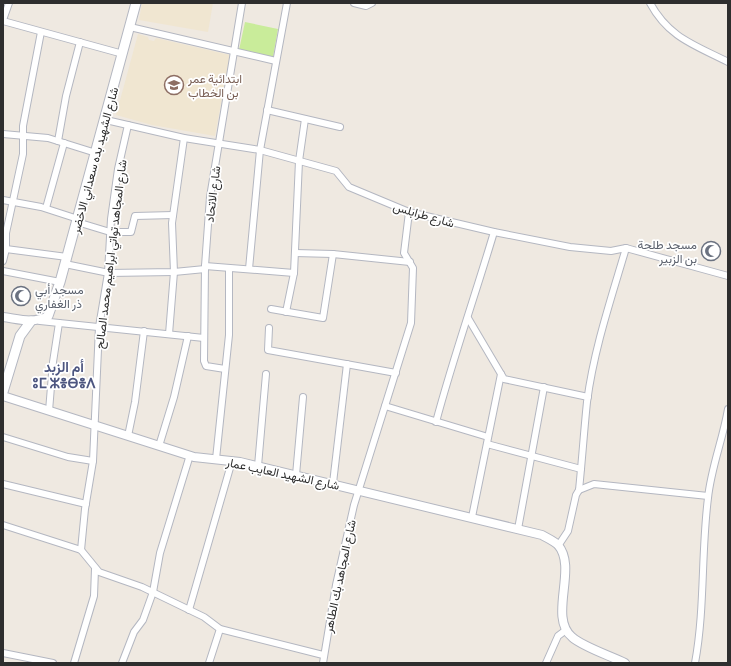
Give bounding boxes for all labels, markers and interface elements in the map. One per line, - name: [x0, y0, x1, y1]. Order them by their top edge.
- place label: ابتدائية عمر بن الخطاب: [187, 71, 242, 101]
- school or university icon: ابتدائية عمر بن الخطاب: [163, 74, 185, 96]
- street label: شارع الشهيد بده سعداني الاخضر: [67, 85, 124, 237]
- street label: شارع المجاهد تواتي ابراهيم محمد الصالح: [91, 159, 133, 350]
- street label: شارع الاتحاد: [202, 165, 225, 223]
- street label: شارع طرابلس: [391, 199, 456, 232]
- place label: مسجد طلحة بن الزبير: [638, 237, 697, 267]
- mosque icon: مسجد طلحة بن الزبير: [700, 240, 722, 262]
- place label: مسجد أبي ذر الغفاري: [35, 282, 84, 314]
- mosque icon: مسجد أبي ذر الغفاري: [10, 285, 32, 307]
- district label: أم الزبد ⵓⵎ ⵣⴻⴱⴻⴷ: [32, 358, 96, 391]
- street label: شارع الشهيد العايب عمار: [223, 454, 341, 495]
- street label: شارع المجاهد بك الطاهر: [320, 518, 361, 635]

